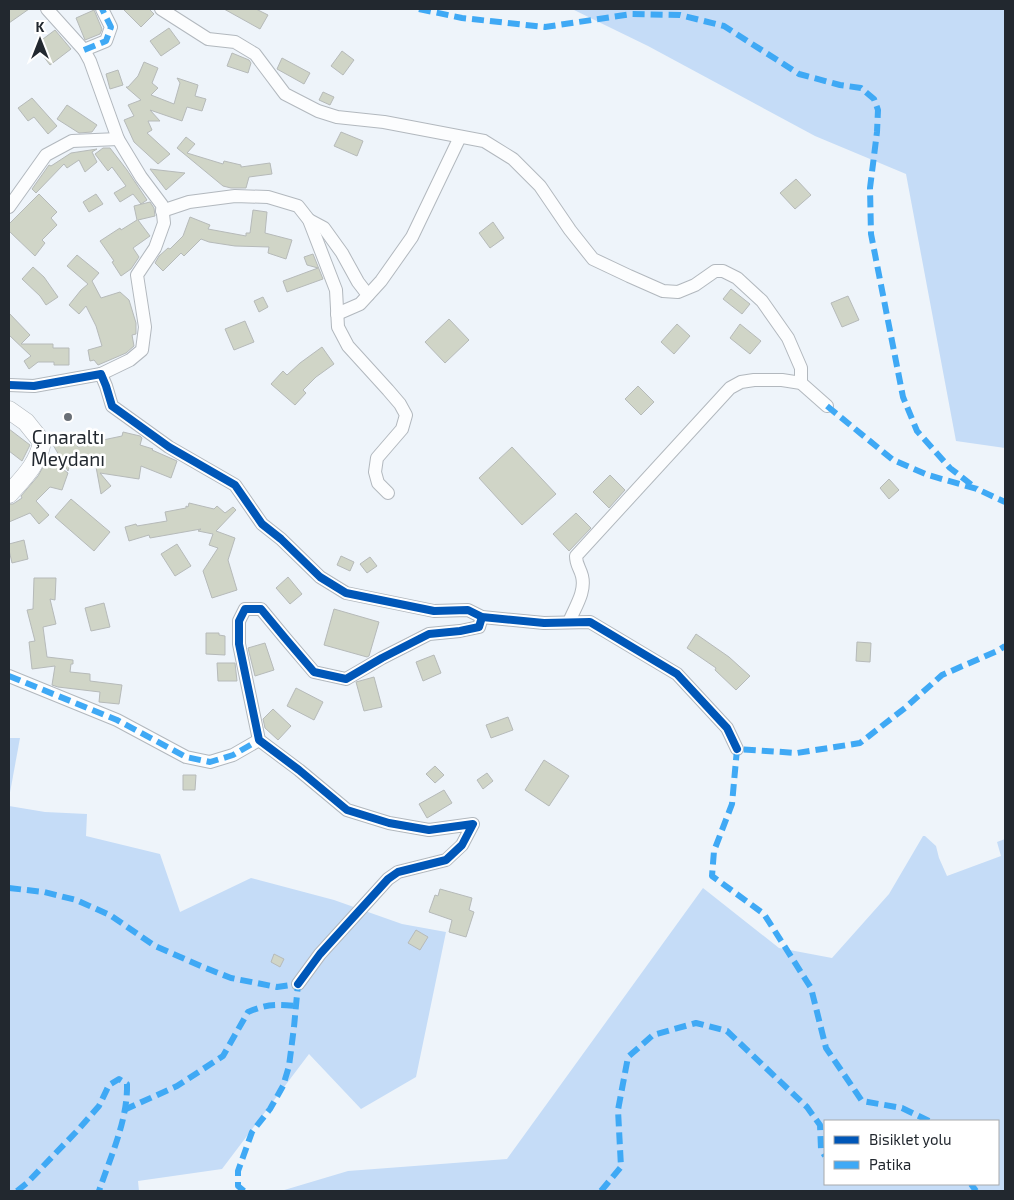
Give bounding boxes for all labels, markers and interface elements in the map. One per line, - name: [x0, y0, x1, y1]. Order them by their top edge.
- north arrow: [15, 15, 65, 65]
- text: K: [36, 18, 45, 35]
- marker: Çınaraltı Meydanı: [62, 411, 74, 423]
- place label: Çınaraltı Meydanı: [31, 425, 105, 470]
- legend: [824, 1120, 999, 1185]
- text: Bisiklet yolu: [869, 1130, 952, 1148]
- text: Patika: [869, 1155, 911, 1173]

